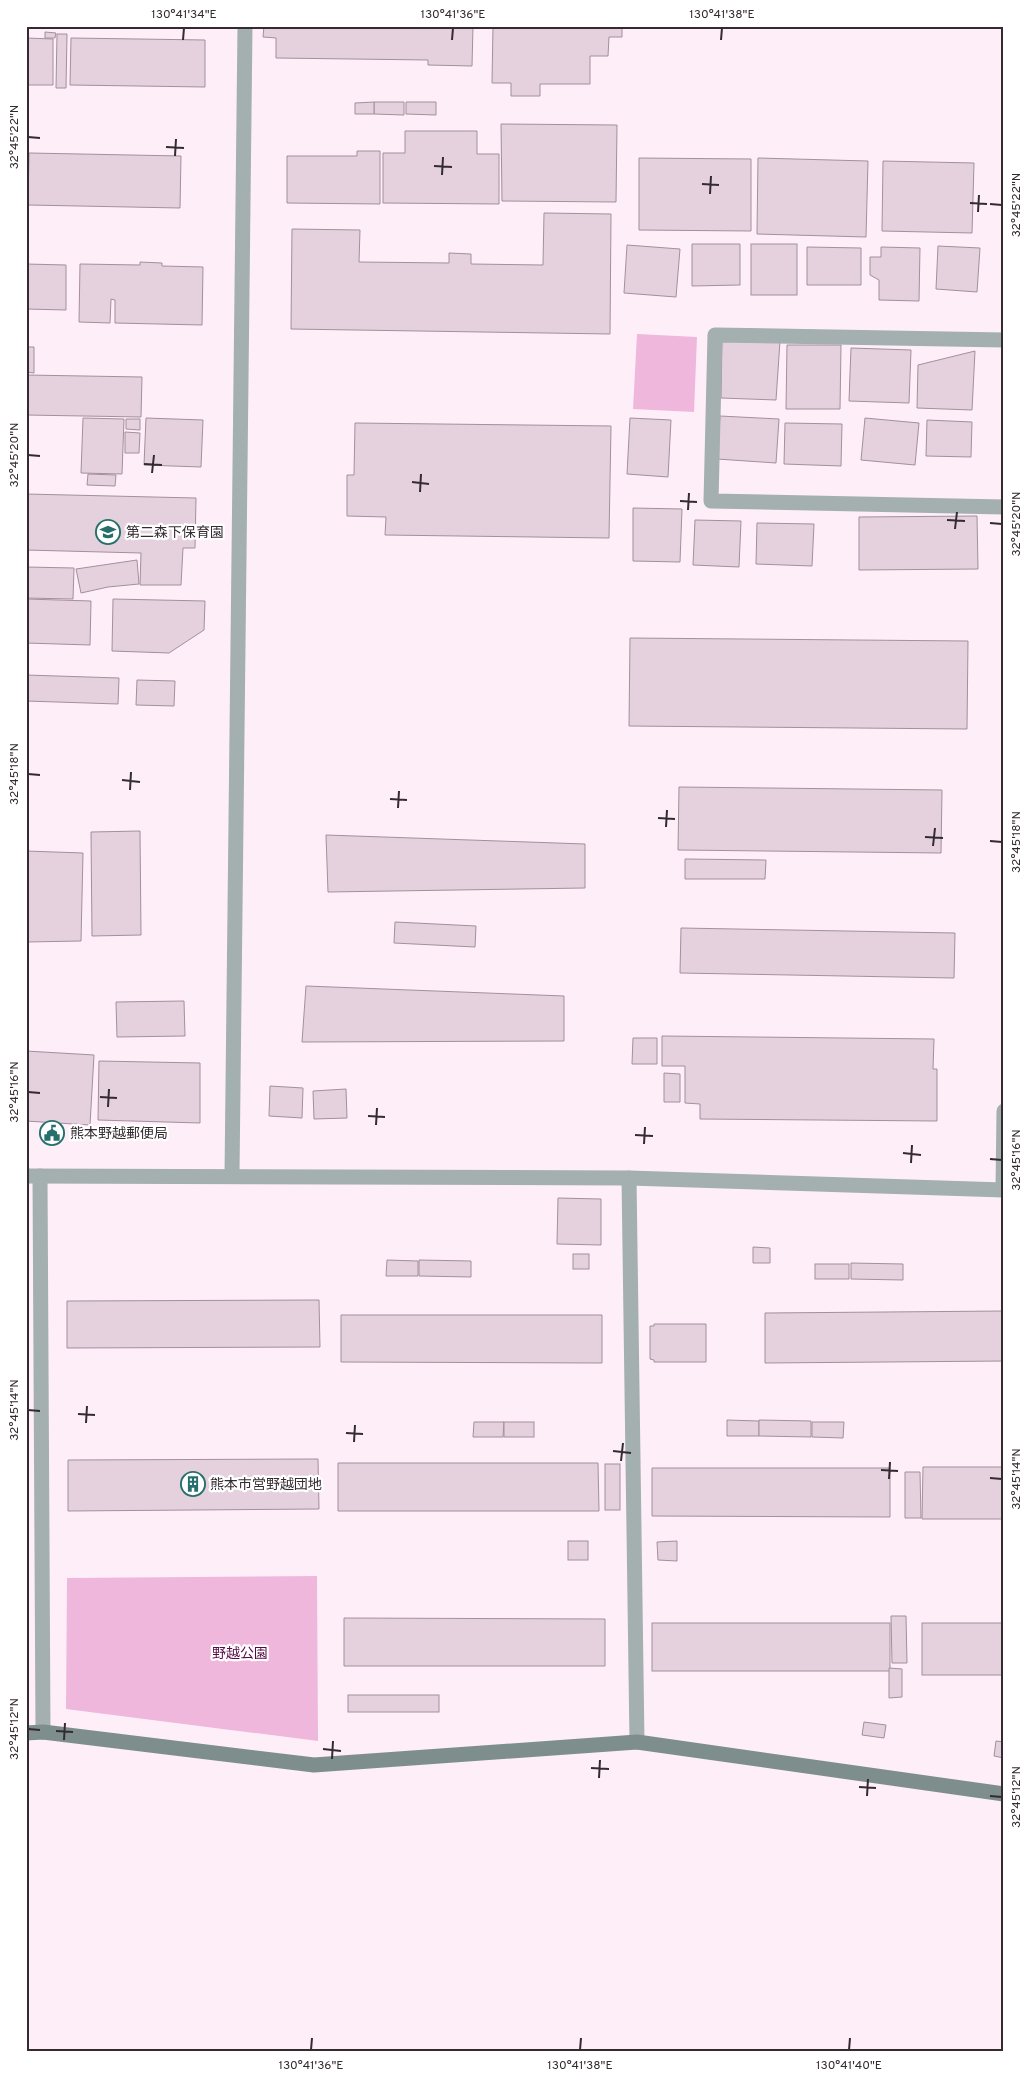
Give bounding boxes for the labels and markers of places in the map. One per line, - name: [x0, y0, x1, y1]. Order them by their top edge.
- school or university icon: 第二森下保育園: [95, 519, 121, 545]
- place label: 第二森下保育園: [126, 524, 224, 542]
- public building icon: 熊本野越郵便局: [39, 1120, 65, 1146]
- place label: 熊本野越郵便局: [70, 1125, 168, 1143]
- building icon: 熊本市営野越団地: [180, 1471, 206, 1497]
- place label: 熊本市営野越団地: [210, 1476, 322, 1494]

